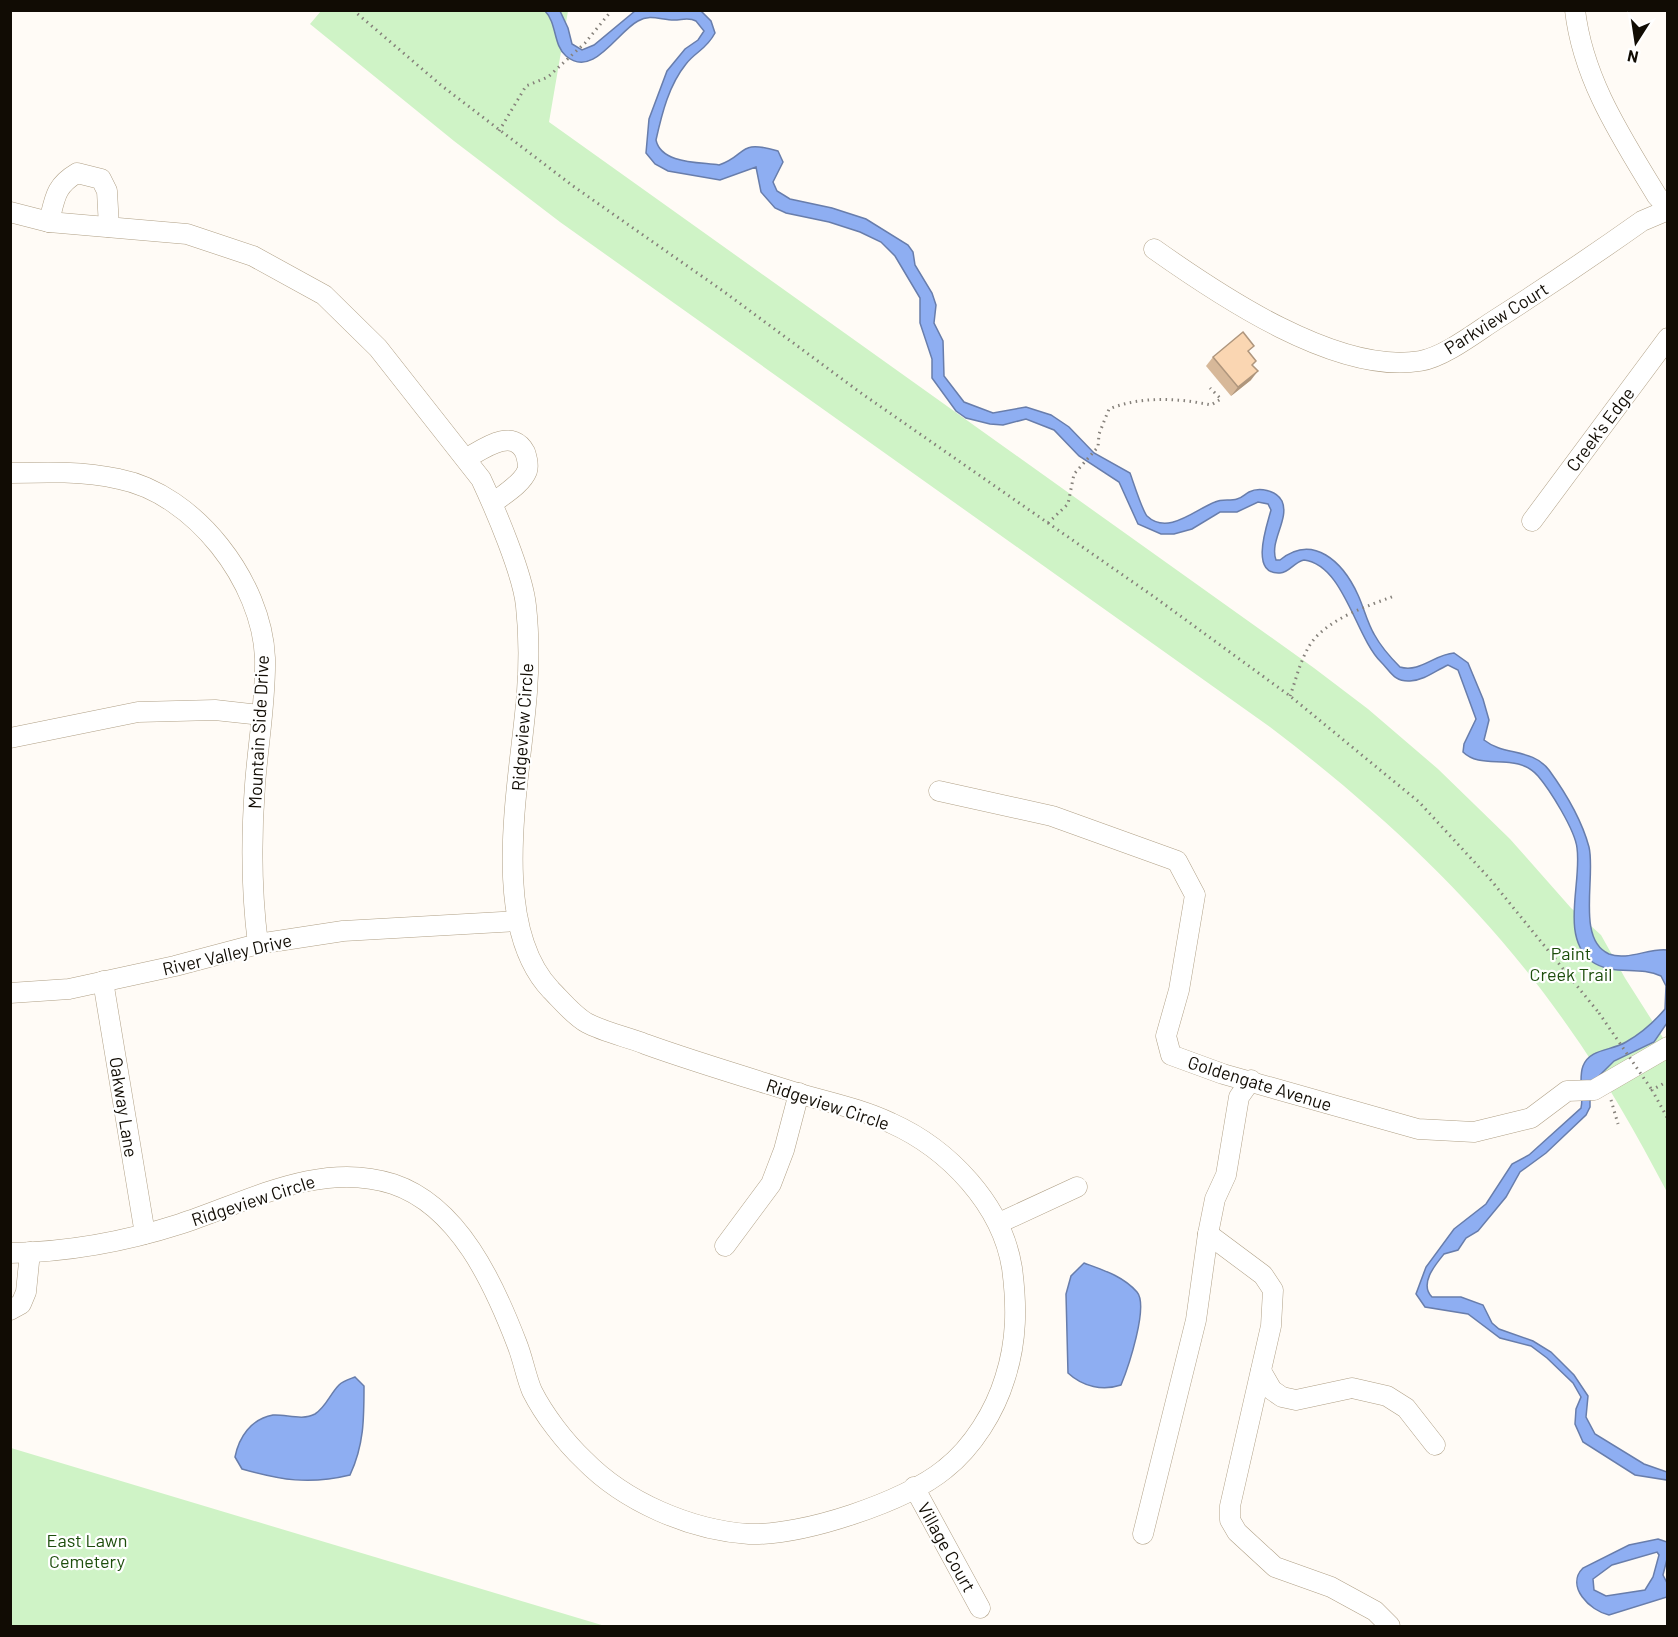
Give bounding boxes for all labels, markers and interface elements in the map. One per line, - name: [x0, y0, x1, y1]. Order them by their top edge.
- north arrow: [1606, 12, 1666, 72]
- text: N: [1626, 47, 1640, 68]
- street label: Parkview Court: [1440, 277, 1552, 359]
- street label: Creek's Edge: [1561, 383, 1639, 475]
- street label: Mountain Side Drive: [243, 655, 273, 809]
- street label: Ridgeview Circle: [507, 662, 537, 792]
- street label: River Valley Drive: [160, 928, 294, 980]
- park label: Paint Creek Trail: [1530, 942, 1612, 985]
- street label: Goldengate Avenue: [1185, 1051, 1335, 1115]
- street label: Oakway Lane: [105, 1055, 143, 1159]
- street label: Ridgeview Circle: [763, 1074, 893, 1134]
- street label: Ridgeview Circle: [188, 1170, 318, 1230]
- street label: Village Court: [913, 1498, 981, 1596]
- park label: East Lawn Cemetery: [47, 1529, 127, 1572]

